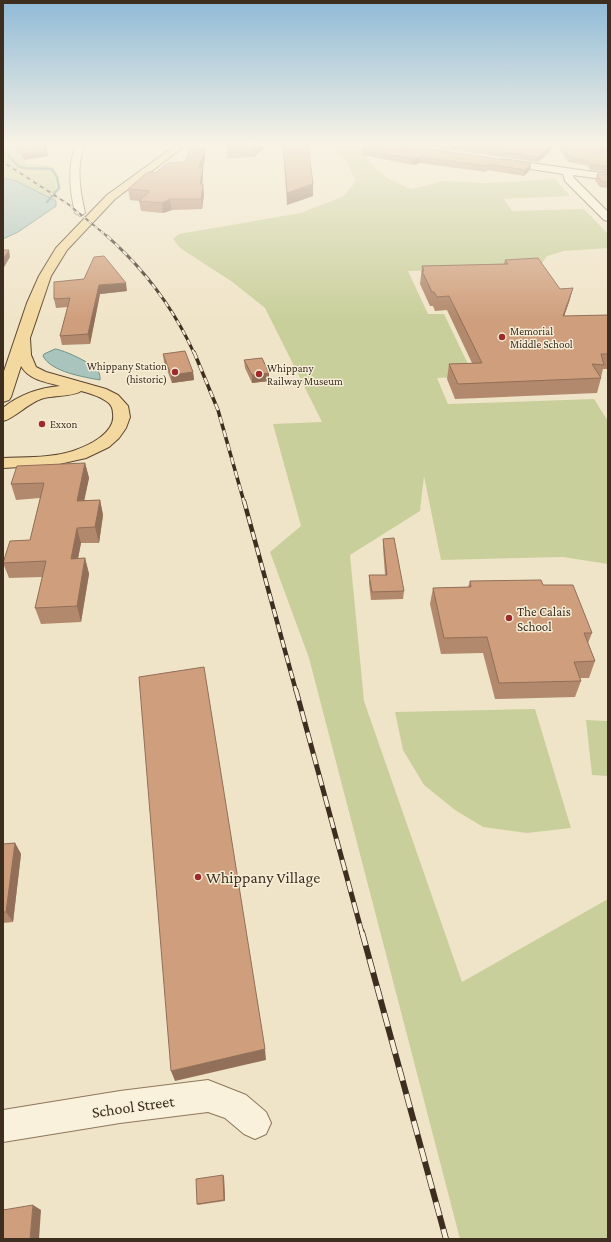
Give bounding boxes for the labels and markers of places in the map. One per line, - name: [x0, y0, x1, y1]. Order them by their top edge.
- place label: Memorial Middle School: [510, 325, 573, 350]
- marker: Memorial Middle School: [497, 332, 507, 342]
- place label: Whippany Station (historic): [87, 360, 167, 386]
- place label: Whippany Railway Museum: [267, 362, 343, 388]
- marker: Whippany Station (historic): [170, 367, 180, 377]
- marker: Whippany Railway Museum: [254, 369, 264, 379]
- place label: Exxon: [50, 418, 77, 430]
- marker: Exxon: [37, 419, 47, 429]
- place label: The Calais School: [517, 604, 571, 634]
- marker: The Calais School: [504, 613, 514, 623]
- place label: Whippany Village: [206, 869, 320, 887]
- marker: Whippany Village: [193, 872, 203, 882]

